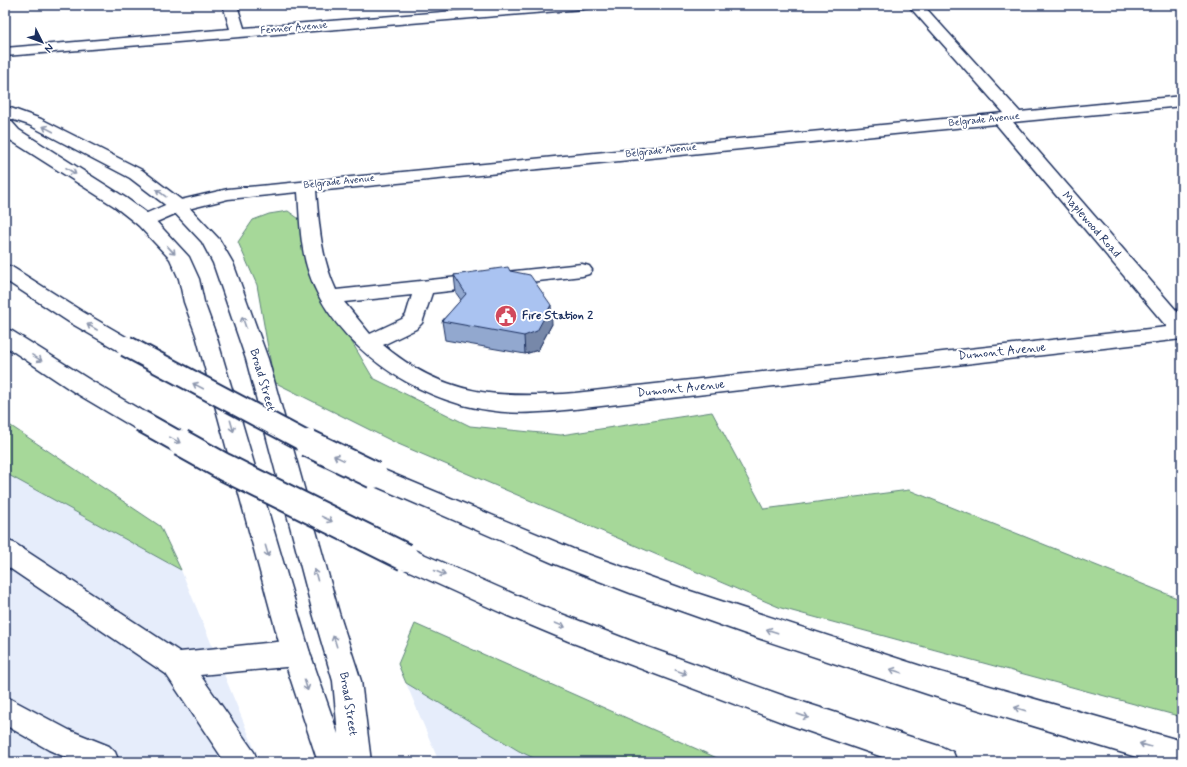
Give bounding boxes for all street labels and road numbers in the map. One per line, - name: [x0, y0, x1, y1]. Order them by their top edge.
- street label: Fenner Avenue: [260, 19, 328, 37]
- street label: Belgrade Avenue: [948, 110, 1020, 131]
- street label: Belgrade Avenue: [625, 141, 697, 162]
- street label: Belgrade Avenue: [303, 172, 375, 193]
- street label: Maplewood Road: [1058, 189, 1124, 261]
- street label: Dumont Avenue: [957, 339, 1047, 365]
- street label: Broad Street: [245, 347, 279, 414]
- street label: Dumont Avenue: [636, 376, 726, 402]
- street label: Broad Street: [335, 671, 361, 738]

